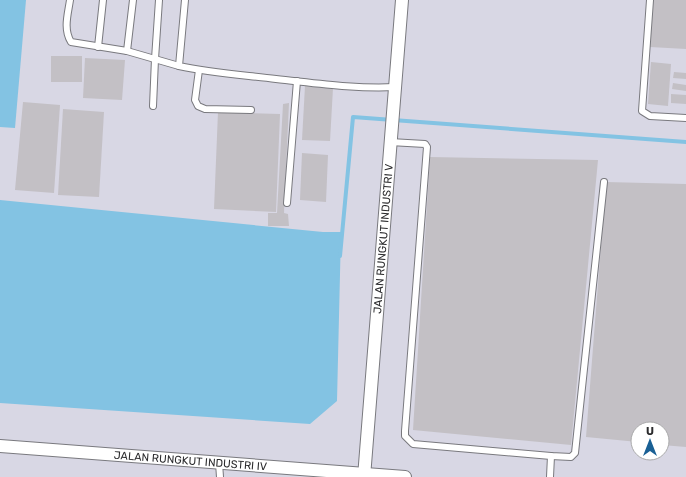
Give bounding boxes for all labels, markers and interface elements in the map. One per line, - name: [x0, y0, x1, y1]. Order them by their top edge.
- street label: JALAN RUNGKUT INDUSTRI V: [371, 163, 396, 314]
- north arrow: [630, 421, 670, 461]
- text: U: [646, 425, 654, 438]
- street label: JALAN RUNGKUT INDUSTRI IV: [113, 449, 268, 473]

